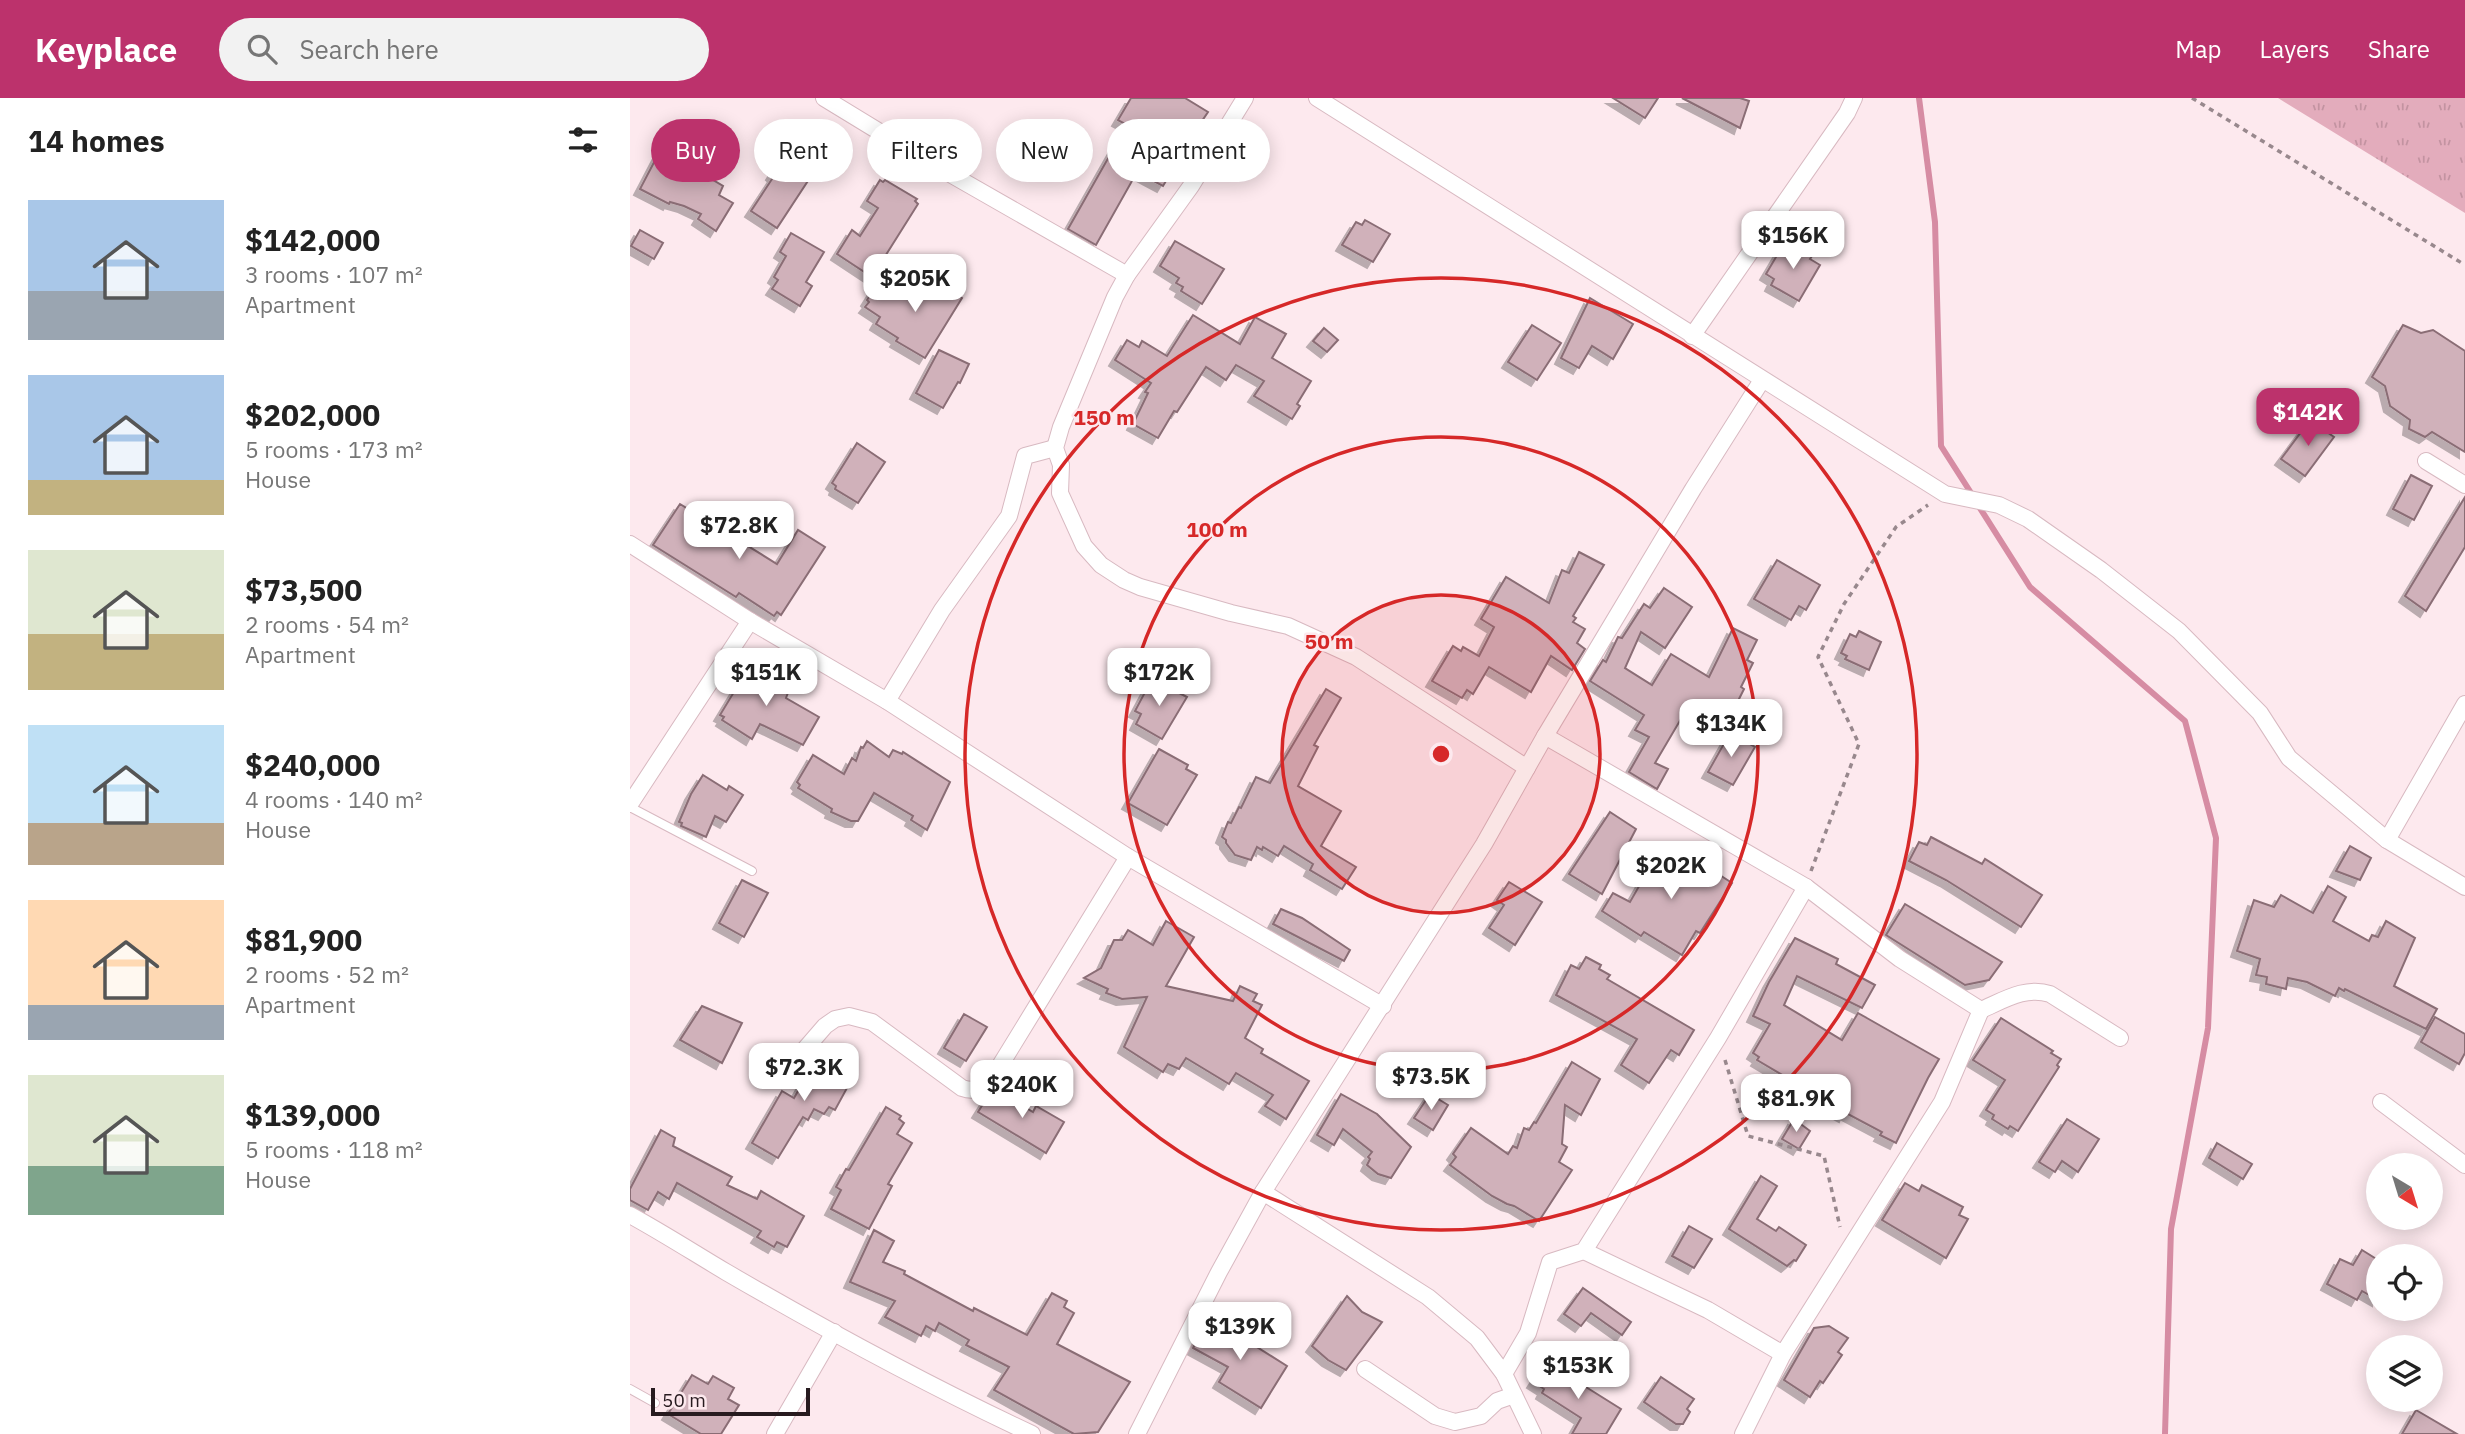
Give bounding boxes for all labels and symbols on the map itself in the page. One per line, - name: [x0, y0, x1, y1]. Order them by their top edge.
- pin: $156K: [1744, 212, 1842, 271]
- pin: $205K: [866, 254, 964, 314]
- pin: $142K: [2259, 388, 2357, 448]
- text: 150 m: [1073, 403, 1135, 431]
- pin: $72.8K: [682, 502, 796, 561]
- text: 100 m: [1186, 515, 1248, 543]
- text: 50 m: [1305, 627, 1353, 655]
- pin: $151K: [717, 648, 815, 708]
- pin: $172K: [1110, 648, 1208, 708]
- pin: $134K: [1682, 700, 1780, 759]
- centre of rings: [1429, 742, 1453, 766]
- pin: $202K: [1622, 842, 1720, 901]
- pin: $72.3K: [747, 1044, 861, 1103]
- pin: $73.5K: [1374, 1052, 1488, 1112]
- pin: $240K: [973, 1060, 1071, 1120]
- pin: $81.9K: [1739, 1074, 1853, 1134]
- north arrow: [2366, 1153, 2443, 1230]
- pin: $139K: [1191, 1302, 1289, 1362]
- pin: $153K: [1529, 1342, 1627, 1401]
- scale bar: [651, 1385, 810, 1417]

